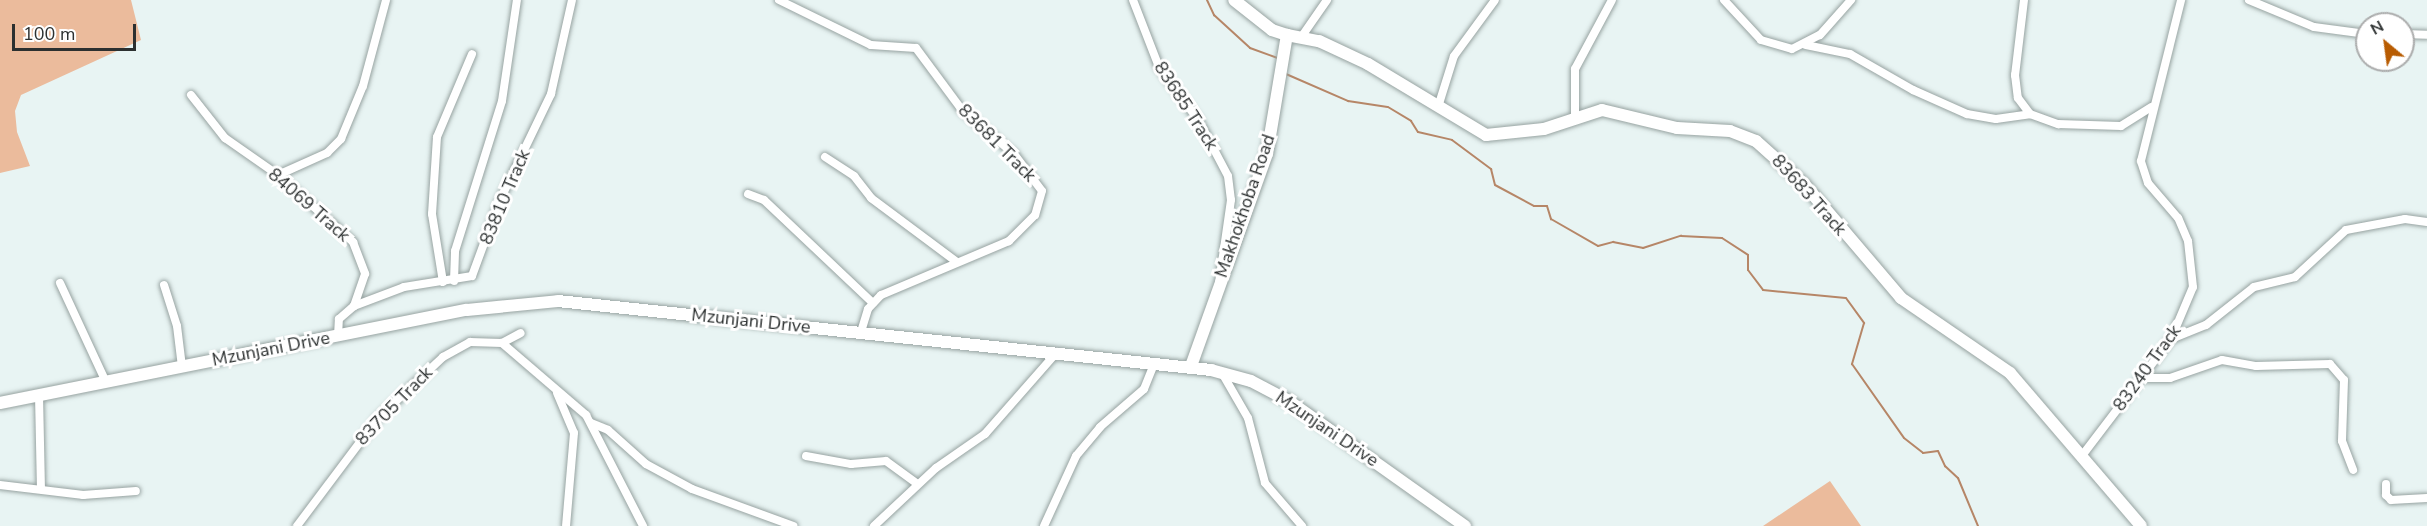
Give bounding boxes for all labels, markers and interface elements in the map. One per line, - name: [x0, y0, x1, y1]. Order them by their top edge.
- scale bar: [15, 12, 140, 50]
- north arrow: [2355, 12, 2415, 72]
- text: N: [2367, 15, 2388, 41]
- text: 100 m: [23, 22, 75, 46]
- street label: 83685 Track: [1149, 58, 1223, 154]
- street label: 83681 Track: [954, 100, 1040, 186]
- street label: Makhokhoba Road: [1210, 132, 1280, 280]
- street label: 83810 Track: [475, 146, 535, 248]
- street label: 83683 Track: [1767, 150, 1851, 240]
- street label: 84069 Track: [264, 164, 354, 246]
- street label: Mzunjani Drive: [690, 304, 812, 338]
- street label: 83240 Track: [2108, 321, 2186, 415]
- street label: Mzunjani Drive: [210, 327, 332, 371]
- street label: 83705 Track: [351, 362, 437, 450]
- street label: Mzunjani Drive: [1271, 387, 1383, 471]

